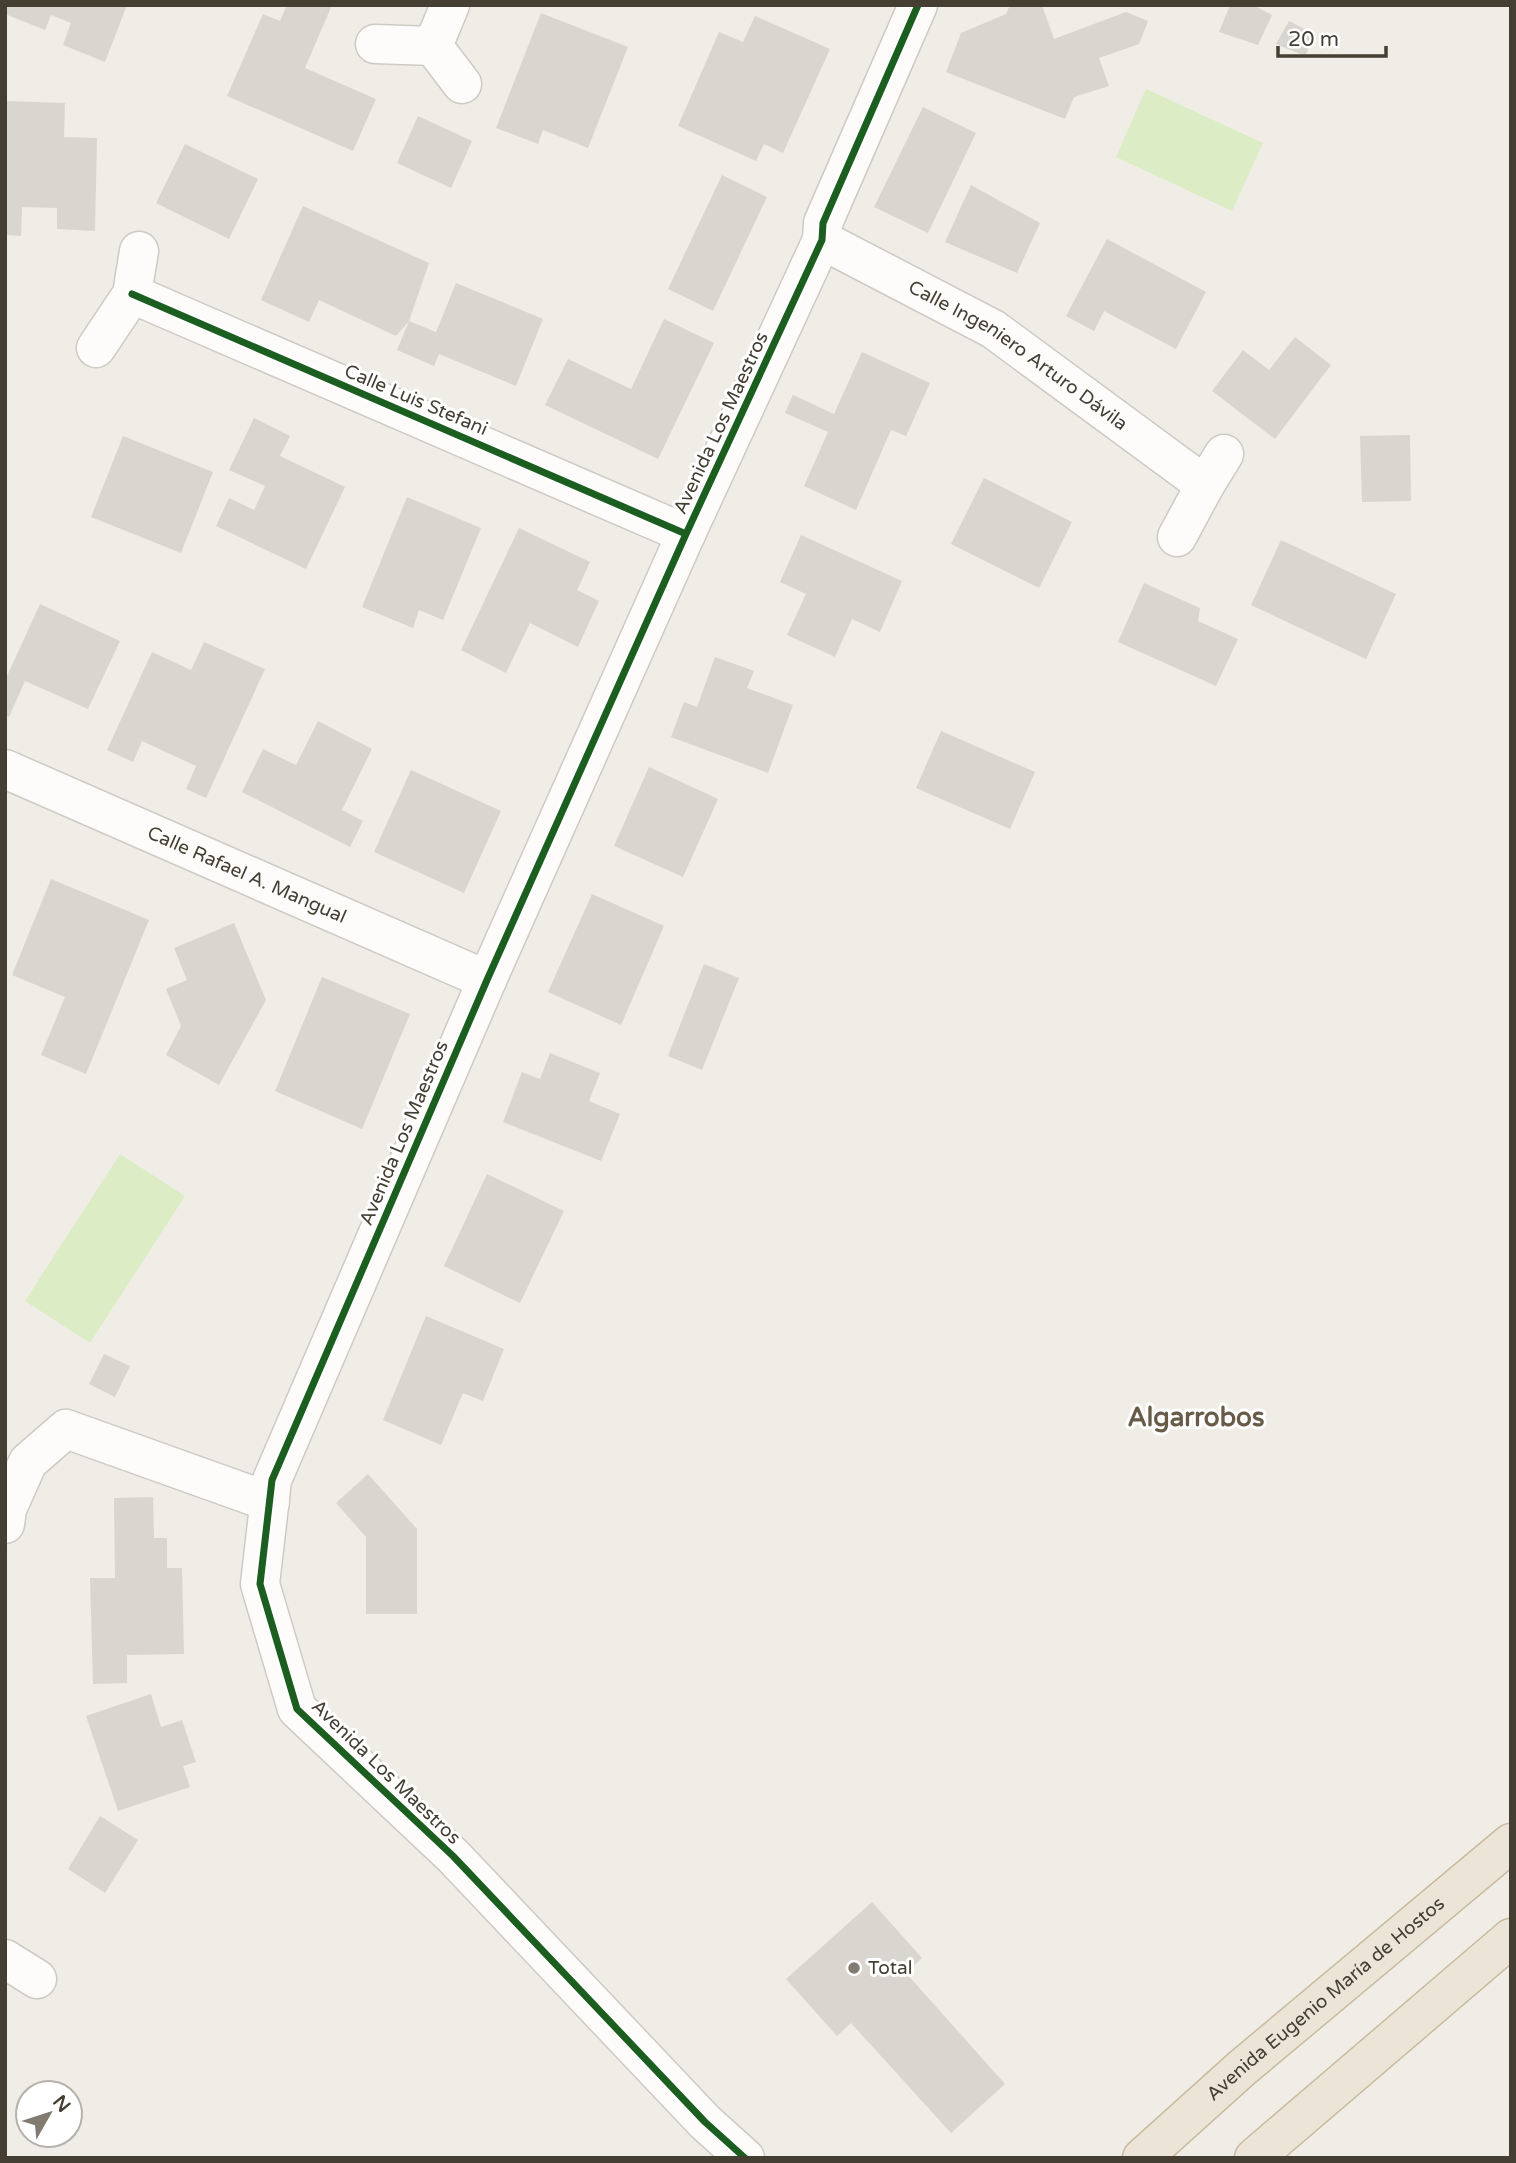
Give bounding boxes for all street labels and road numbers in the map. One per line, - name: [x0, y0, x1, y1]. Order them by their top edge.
- street label: Calle Ingeniero Arturo Dávila: [905, 276, 1132, 435]
- street label: Avenida Los Maestros: [669, 328, 773, 518]
- street label: Calle Luis Stefani: [341, 360, 491, 440]
- street label: Calle Rafael A. Mangual: [144, 822, 350, 928]
- street label: Avenida Los Maestros: [355, 1037, 453, 1229]
- street label: Avenida Los Maestros: [307, 1695, 465, 1849]
- street label: Avenida Eugenio María de Hostos: [1202, 1892, 1449, 2105]

